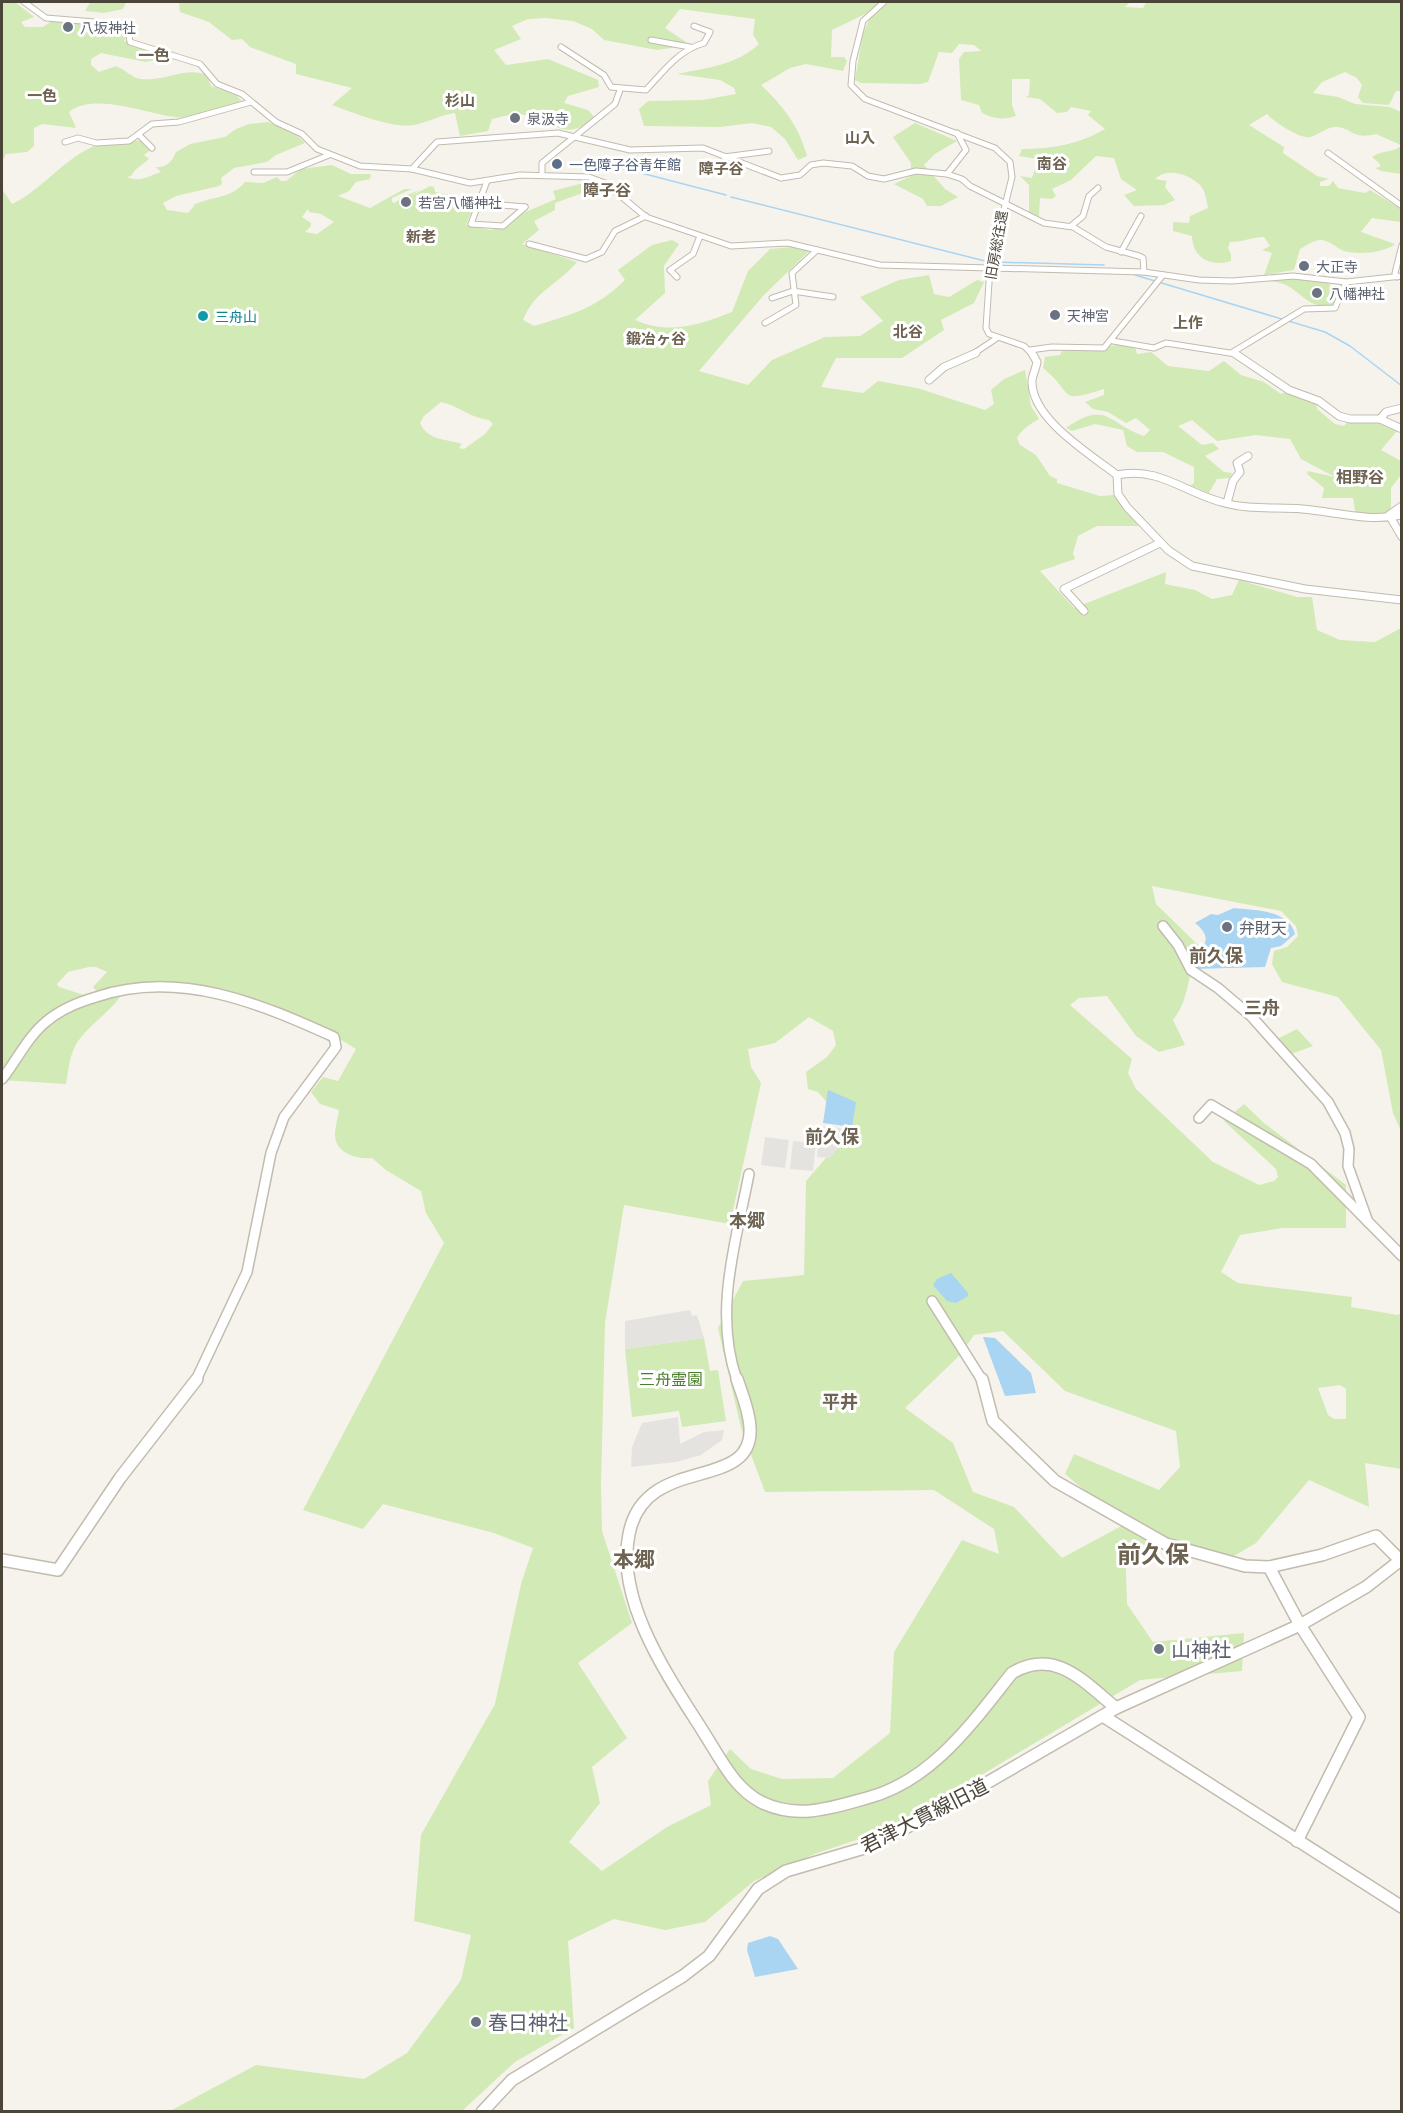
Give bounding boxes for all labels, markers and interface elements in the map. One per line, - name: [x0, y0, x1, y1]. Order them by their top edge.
- place label: 八坂神社: [80, 19, 136, 36]
- marker: 八坂神社: [61, 20, 75, 34]
- district label: 一色: [138, 45, 170, 64]
- district label: 一色: [27, 86, 57, 104]
- district label: 杉山: [445, 91, 475, 109]
- place label: 泉汲寺: [527, 110, 569, 127]
- marker: 泉汲寺: [508, 111, 522, 125]
- district label: 山入: [845, 128, 875, 146]
- district label: 南谷: [1037, 154, 1067, 172]
- place label: 一色障子谷青年館: [569, 156, 681, 173]
- marker: 一色障子谷青年館: [550, 157, 564, 171]
- district label: 障子谷: [698, 159, 744, 177]
- district label: 障子谷: [583, 180, 631, 199]
- place label: 若宮八幡神社: [418, 194, 502, 211]
- marker: 若宮八幡神社: [399, 195, 413, 209]
- street label: 旧房総往還: [982, 209, 1010, 281]
- district label: 新老: [406, 227, 436, 245]
- place label: 大正寺: [1316, 258, 1358, 275]
- marker: 大正寺: [1297, 259, 1311, 273]
- place label: 八幡神社: [1329, 285, 1385, 302]
- marker: 八幡神社: [1310, 286, 1324, 300]
- place label: 天神宮: [1067, 307, 1109, 324]
- place label: 三舟山: [215, 308, 257, 325]
- marker: 天神宮: [1048, 308, 1062, 322]
- marker: 三舟山: [196, 309, 210, 323]
- district label: 上作: [1173, 313, 1203, 331]
- district label: 北谷: [893, 322, 923, 340]
- district label: 鍛冶ヶ谷: [626, 329, 686, 347]
- district label: 相野谷: [1336, 467, 1384, 486]
- place label: 弁財天: [1239, 918, 1287, 937]
- marker: 弁財天: [1220, 920, 1234, 934]
- district label: 前久保: [1189, 944, 1244, 966]
- district label: 三舟: [1244, 996, 1280, 1018]
- district label: 前久保: [805, 1125, 860, 1147]
- district label: 本郷: [729, 1209, 765, 1231]
- park label: 三舟霊園: [639, 1369, 703, 1388]
- district label: 平井: [822, 1390, 858, 1412]
- district label: 前久保: [1117, 1539, 1189, 1568]
- district label: 本郷: [613, 1546, 655, 1571]
- place label: 山神社: [1171, 1637, 1231, 1661]
- marker: 山神社: [1152, 1642, 1166, 1656]
- street label: 君津大貫線旧道: [856, 1773, 992, 1857]
- place label: 春日神社: [488, 2010, 568, 2034]
- marker: 春日神社: [469, 2015, 483, 2029]

